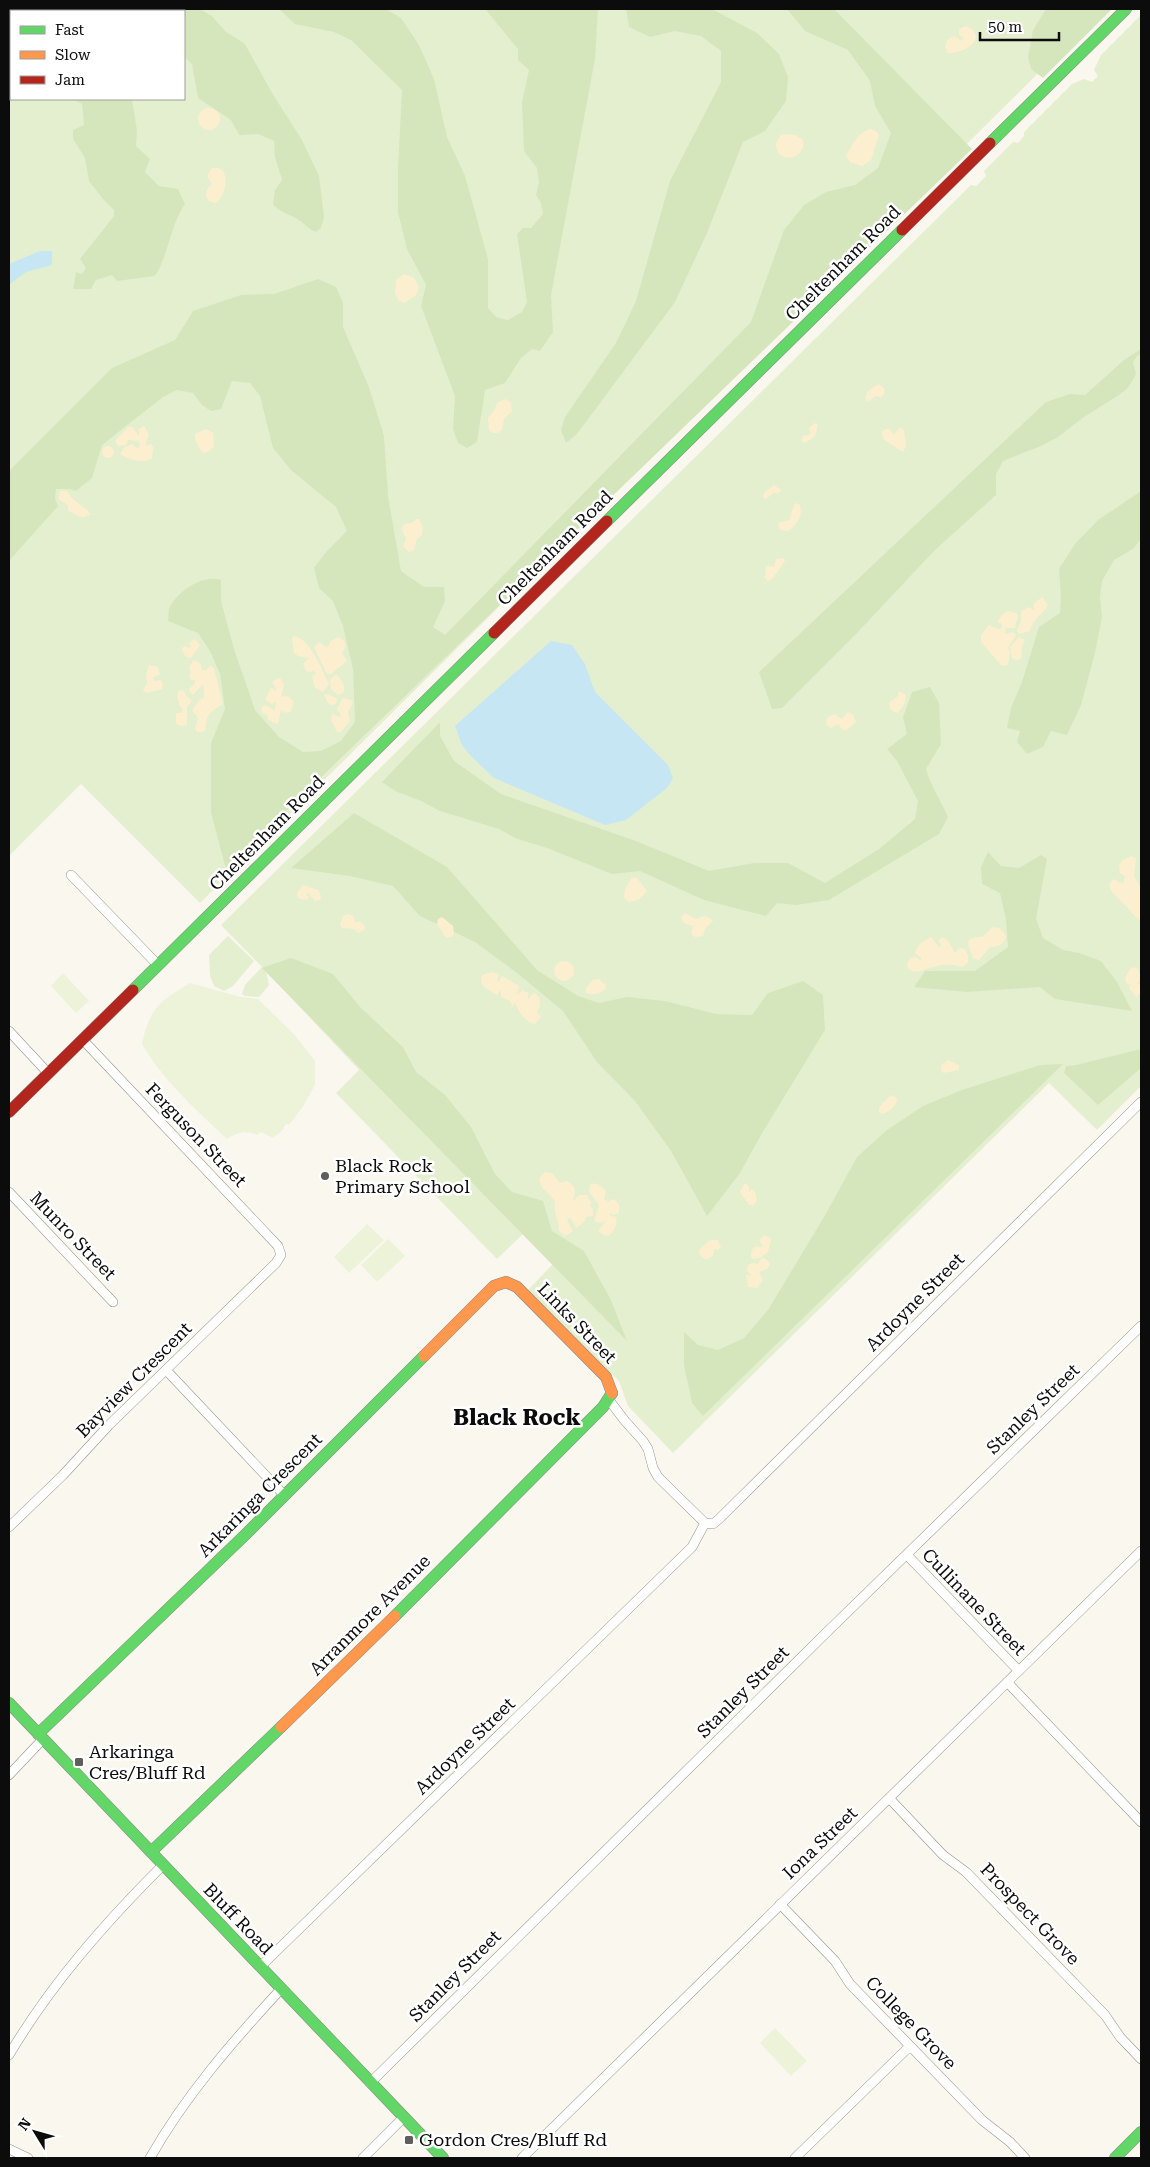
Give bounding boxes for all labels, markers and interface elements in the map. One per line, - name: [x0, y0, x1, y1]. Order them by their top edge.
- legend: [10, 10, 185, 100]
- scale bar: [980, 10, 1059, 42]
- text: 50 m: [988, 18, 1023, 36]
- text: Fast: [55, 21, 85, 39]
- text: Slow: [55, 46, 91, 64]
- text: Jam: [55, 71, 85, 89]
- street label: Cheltenham Road: [781, 200, 905, 325]
- street label: Cheltenham Road: [493, 485, 617, 610]
- street label: Cheltenham Road: [205, 770, 329, 895]
- street label: Ferguson Street: [142, 1079, 251, 1191]
- place label: Black Rock Primary School: [335, 1155, 470, 1197]
- marker: Black Rock Primary School: [319, 1170, 331, 1182]
- street label: Munro Street: [26, 1187, 121, 1284]
- street label: Ardoyne Street: [861, 1248, 968, 1355]
- street label: Links Street: [534, 1278, 621, 1368]
- street label: Bayview Crescent: [72, 1317, 196, 1442]
- street label: Stanley Street: [982, 1359, 1084, 1458]
- district label: Black Rock: [453, 1405, 581, 1430]
- street label: Arkaringa Crescent: [193, 1428, 326, 1561]
- street label: Cullinane Street: [918, 1544, 1031, 1660]
- street label: Arranmore Avenue: [305, 1550, 435, 1679]
- street label: Stanley Street: [692, 1641, 793, 1742]
- street label: Ardoyne Street: [410, 1693, 519, 1798]
- place label: Arkaringa Cres/Bluff Rd: [89, 1741, 206, 1783]
- marker: Arkaringa Cres/Bluff Rd: [73, 1756, 85, 1768]
- street label: Iona Street: [778, 1802, 861, 1883]
- street label: Prospect Grove: [976, 1858, 1084, 1969]
- street label: Bluff Road: [199, 1879, 278, 1959]
- street label: Stanley Street: [404, 1925, 505, 2026]
- street label: College Grove: [862, 1972, 961, 2074]
- north arrow: [10, 2107, 60, 2157]
- text: N: [15, 2115, 34, 2133]
- place label: Gordon Cres/Bluff Rd: [419, 2129, 607, 2150]
- marker: Gordon Cres/Bluff Rd: [403, 2134, 415, 2146]

